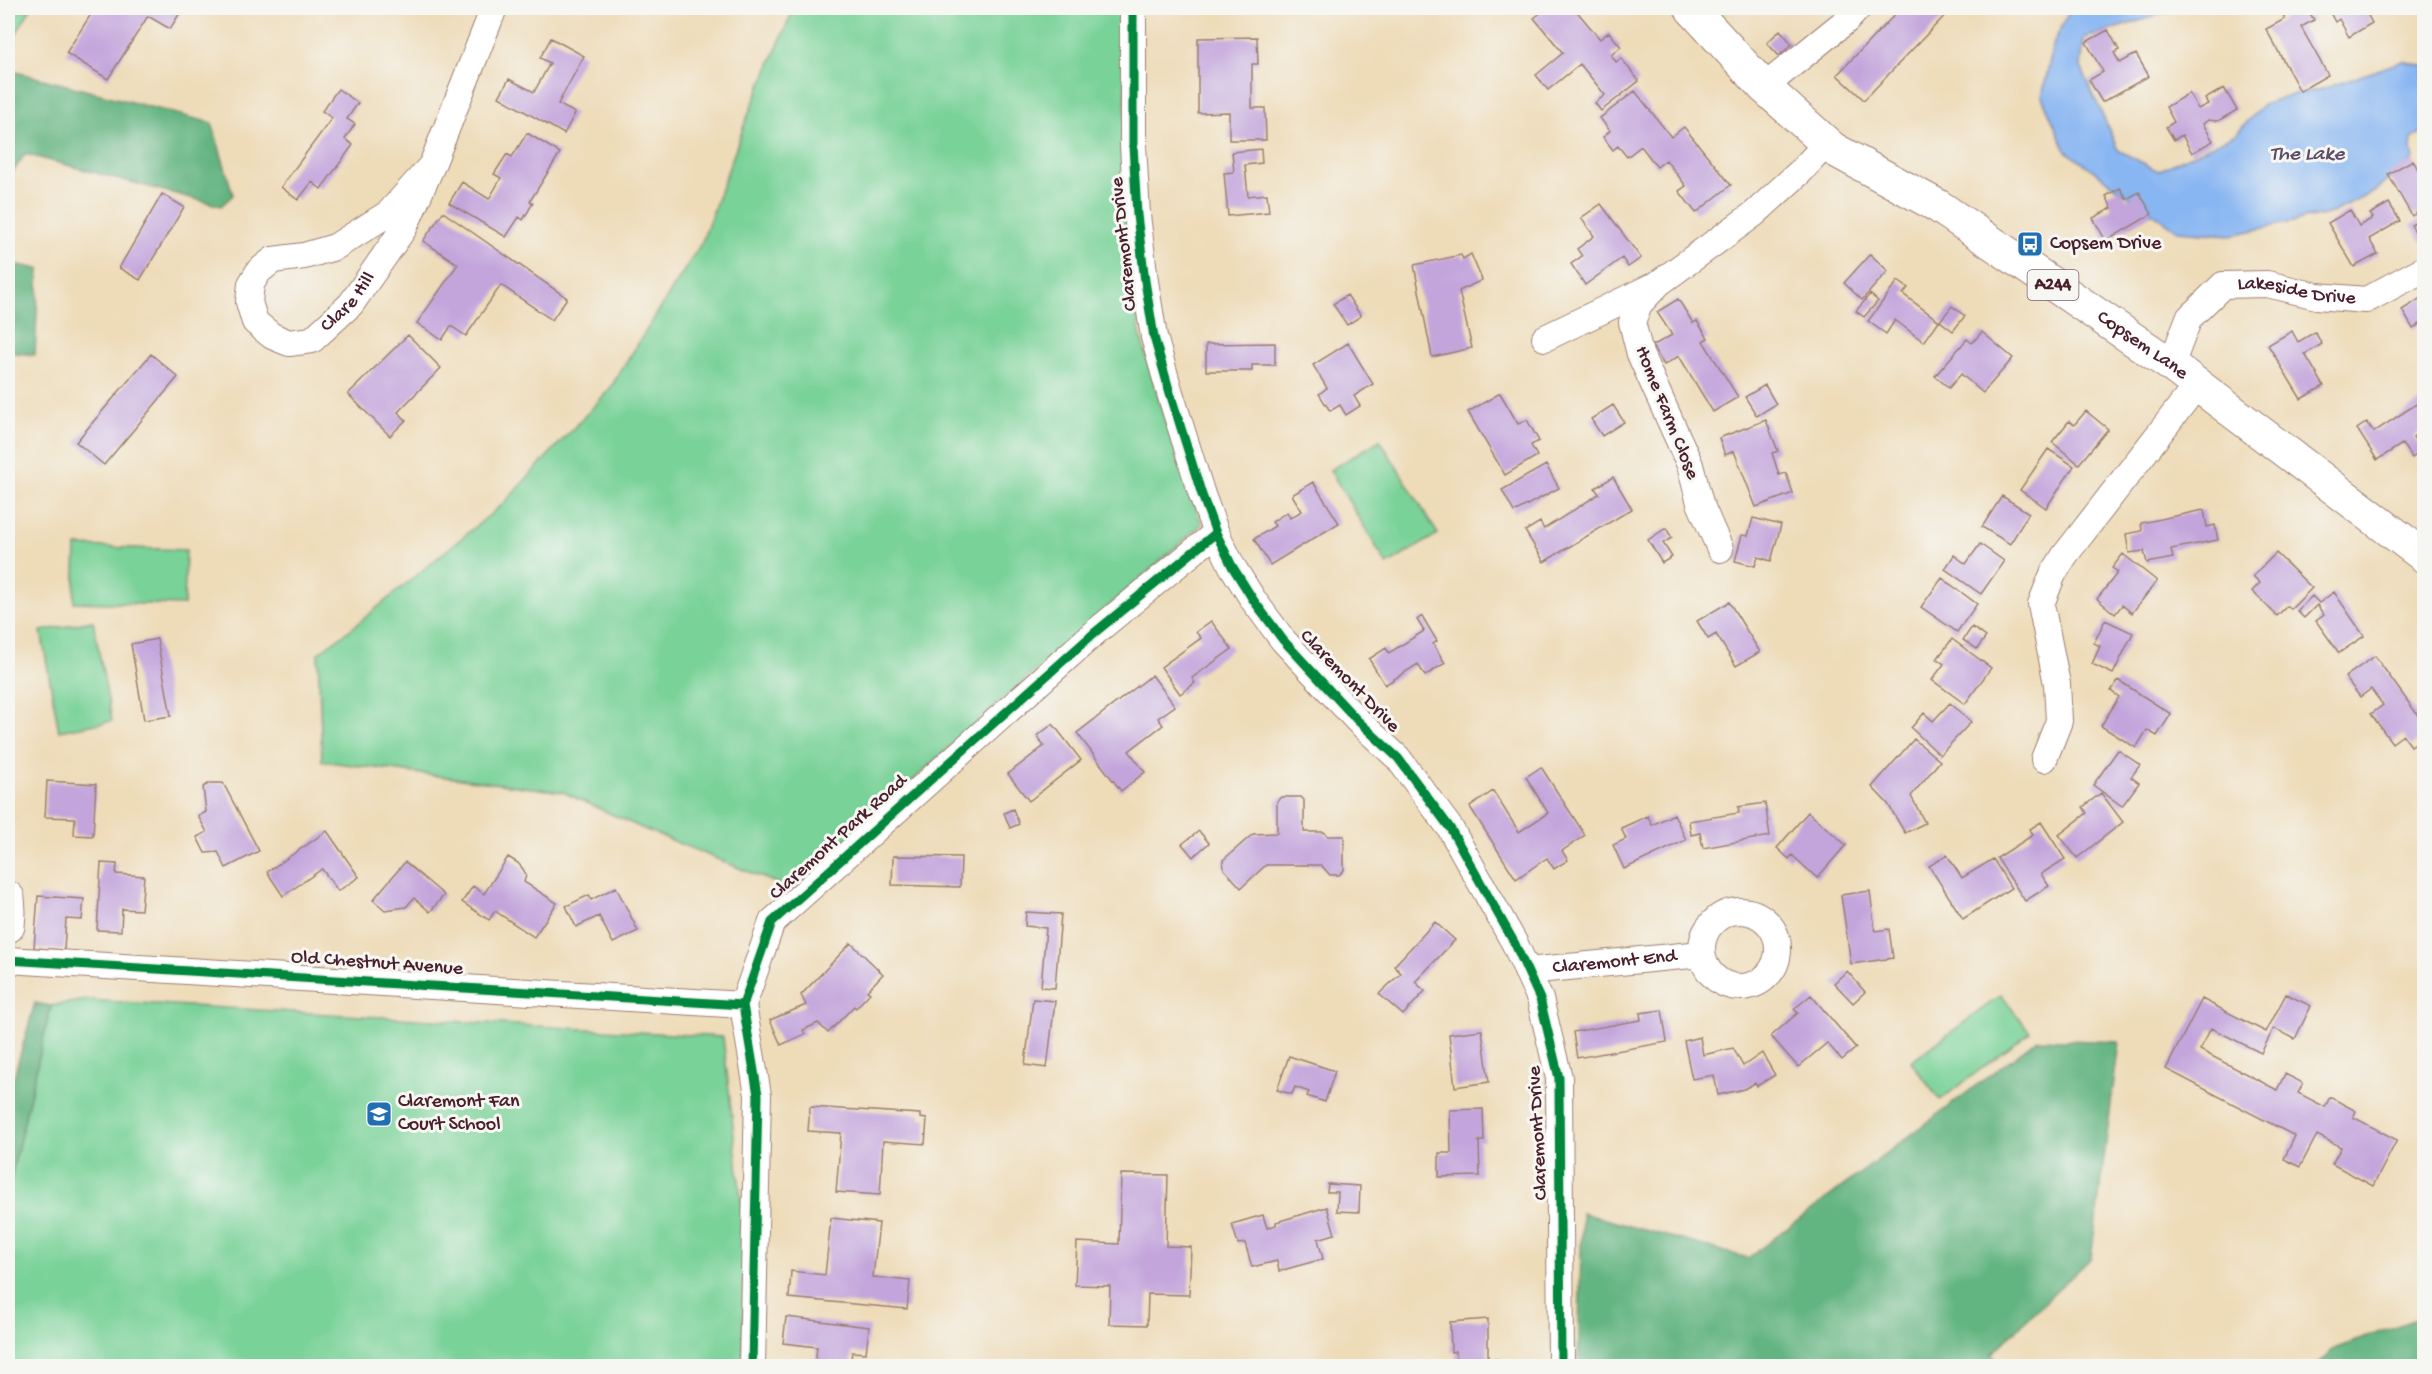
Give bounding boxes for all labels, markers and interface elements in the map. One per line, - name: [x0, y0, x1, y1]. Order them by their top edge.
- water label: The Lake: [2270, 143, 2346, 168]
- street label: Claremont Drive: [1106, 175, 1143, 312]
- bus stop icon: Copsem Drive: [2015, 229, 2045, 259]
- place label: Copsem Drive: [2050, 233, 2162, 256]
- street label: Clare Hill: [316, 268, 381, 338]
- road number: A244: [2028, 270, 2078, 300]
- street label: Lakeside Drive: [2237, 272, 2357, 311]
- street label: Copsem Lane: [2092, 306, 2193, 386]
- street label: Home Farm Close: [1629, 343, 1703, 484]
- street label: Claremont Drive: [1294, 626, 1404, 739]
- street label: Claremont Park Road: [765, 769, 914, 906]
- street label: Claremont End: [1552, 945, 1680, 980]
- street label: Old Chestnut Avenue: [290, 947, 464, 982]
- street label: Claremont Drive: [1524, 1065, 1554, 1201]
- place label: Claremont Fan Court School: [398, 1091, 520, 1137]
- school or university icon: Claremont Fan Court School: [364, 1099, 394, 1129]

